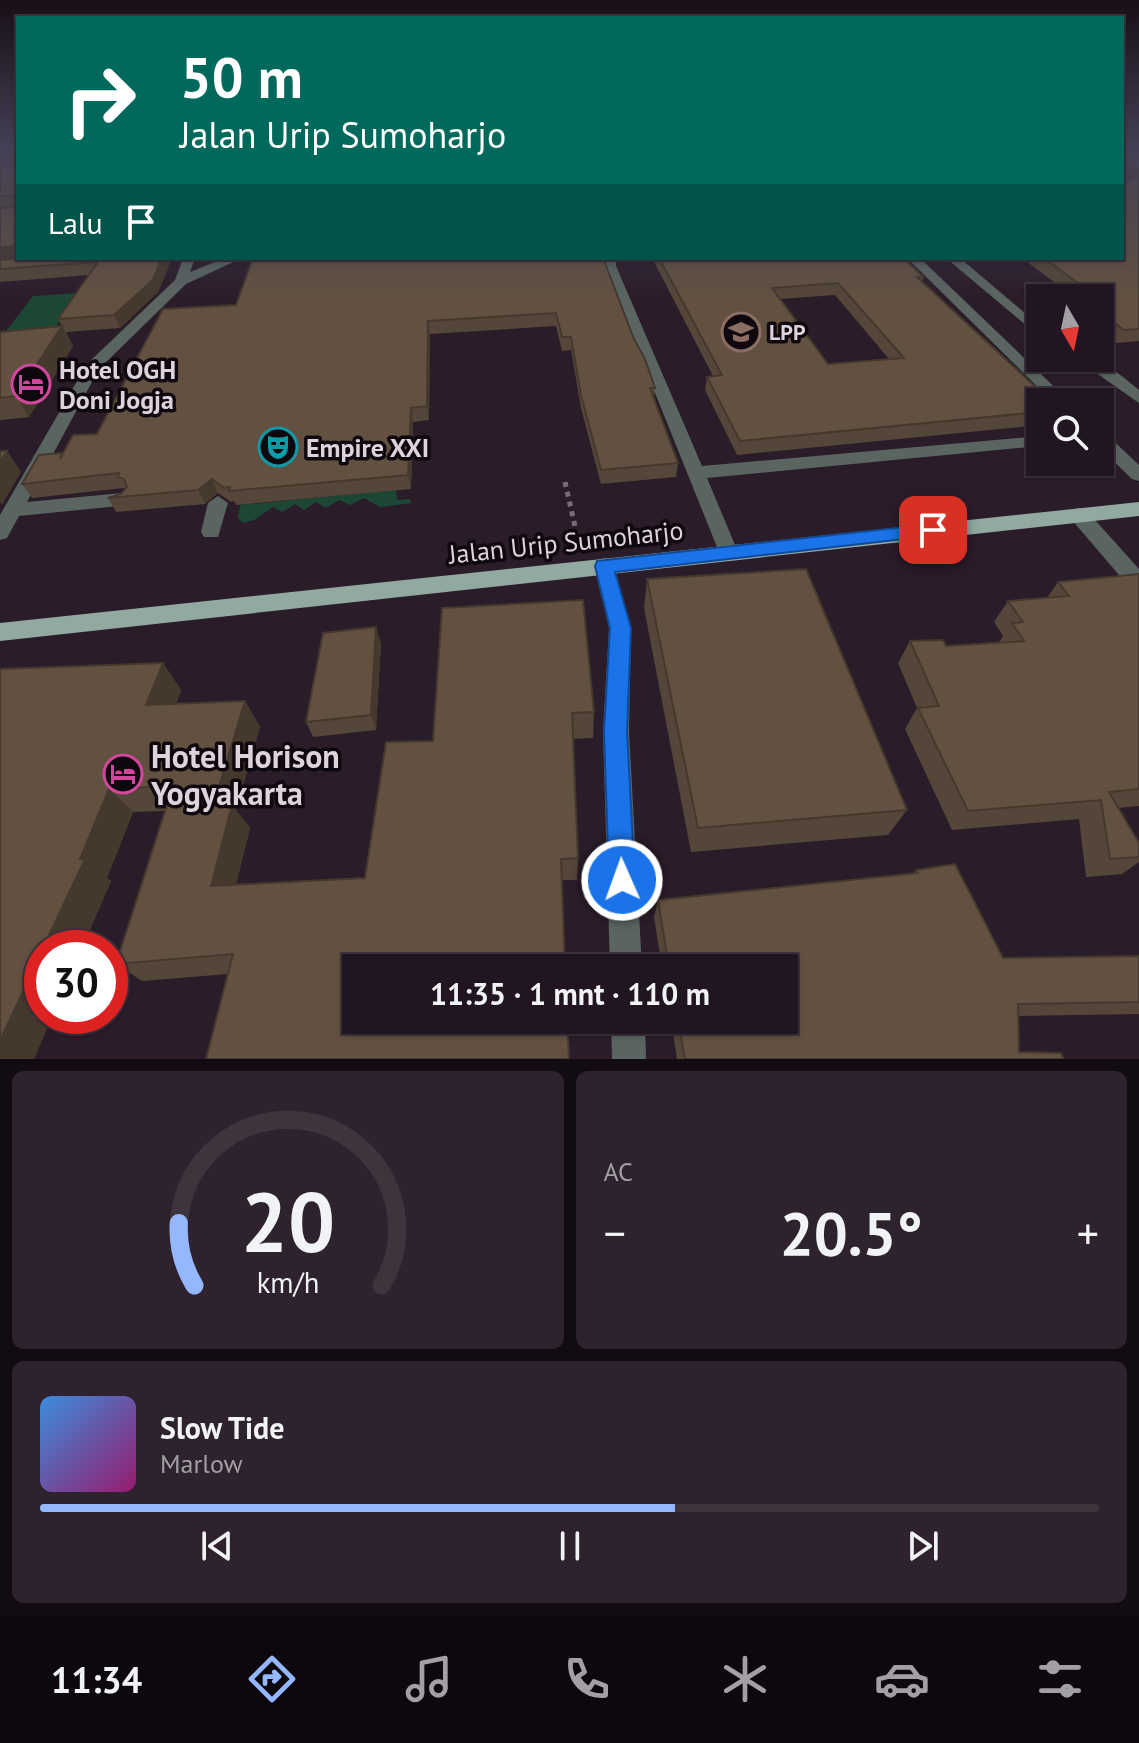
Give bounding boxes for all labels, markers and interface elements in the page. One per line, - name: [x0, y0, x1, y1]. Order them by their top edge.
- text: 50 m: [180, 41, 303, 113]
- icon: right: [48, 48, 152, 152]
- text: Jalan Urip Sumoharjo: [180, 111, 506, 158]
- icon: arrive: [119, 200, 163, 244]
- text: Lalu: [48, 203, 103, 242]
- north arrow: [1026, 284, 1114, 372]
- map controls: [1026, 284, 1114, 476]
- school or university icon: LPP: [720, 311, 762, 353]
- place label: LPP: [769, 318, 806, 346]
- place label: Hotel OGH Doni Jogja: [59, 353, 176, 416]
- hotel icon: Hotel OGH Doni Jogja: [10, 363, 52, 405]
- button: search: [1026, 388, 1114, 476]
- theatre icon: Empire XXI: [257, 426, 299, 468]
- place label: Empire XXI: [306, 431, 429, 464]
- pin: [899, 496, 967, 564]
- icon: arrive: [911, 508, 955, 552]
- street label: Jalan Urip Sumoharjo: [446, 513, 685, 571]
- place label: Hotel Horison Yogyakarta: [150, 735, 340, 814]
- hotel icon: Hotel Horison Yogyakarta: [102, 753, 144, 795]
- position arrow: [580, 838, 664, 922]
- speed limit sign: 30: [24, 930, 128, 1034]
- text: 11:35 · 1 mnt · 110 m: [430, 974, 710, 1013]
- text: AC: [604, 1155, 633, 1188]
- text: 20: [241, 1167, 335, 1275]
- text: 20.5°: [780, 1194, 923, 1272]
- text: −: [604, 1204, 626, 1261]
- text: +: [1077, 1204, 1099, 1261]
- text: km/h: [256, 1264, 319, 1301]
- text: Slow Tide: [160, 1408, 285, 1447]
- text: Marlow: [160, 1447, 243, 1480]
- icon: previous: [195, 1524, 239, 1568]
- icon: pause: [548, 1524, 592, 1568]
- icon: next: [901, 1524, 945, 1568]
- icon: directions: [244, 1651, 300, 1707]
- icon: music: [401, 1651, 457, 1707]
- icon: phone: [559, 1651, 615, 1707]
- icon: climate: [717, 1651, 773, 1707]
- icon: car: [874, 1651, 930, 1707]
- icon: filters: [1032, 1651, 1088, 1707]
- text: 11:34: [51, 1656, 142, 1703]

